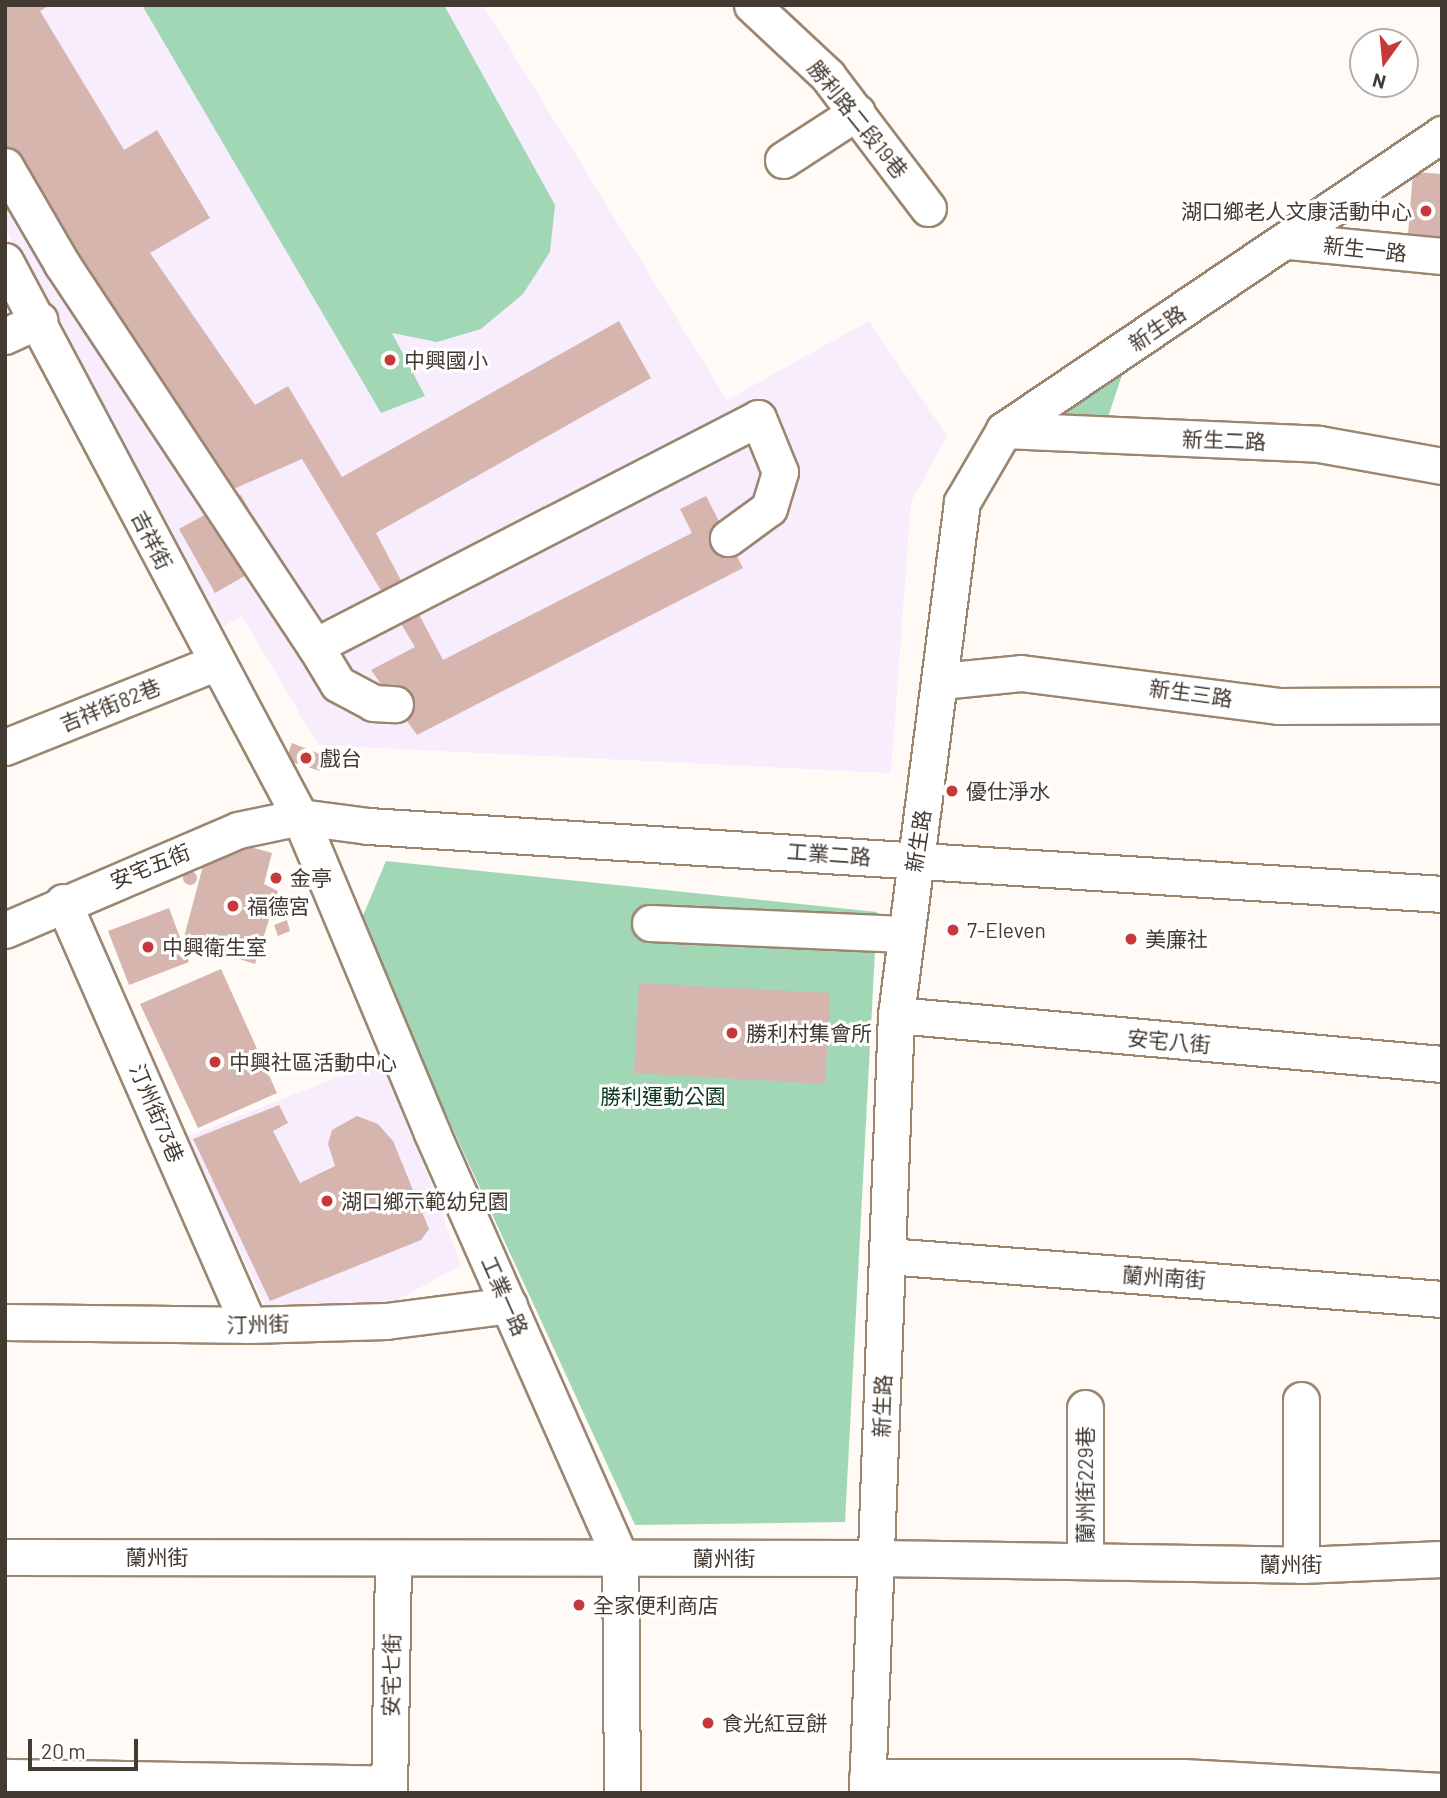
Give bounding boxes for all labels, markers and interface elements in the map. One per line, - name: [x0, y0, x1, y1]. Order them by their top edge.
- north arrow: [1349, 28, 1419, 98]
- street label: 勝利路二段19巷: [803, 55, 913, 183]
- text: N: [1370, 69, 1388, 95]
- place label: 湖口鄉老人文康活動中心: [1181, 198, 1412, 224]
- marker: 湖口鄉老人文康活動中心: [1418, 203, 1434, 219]
- street label: 新生一路: [1322, 232, 1408, 266]
- street label: 新生路: [1124, 300, 1190, 356]
- place label: 中興國小: [404, 347, 488, 373]
- marker: 中興國小: [382, 352, 398, 368]
- street label: 新生二路: [1182, 426, 1266, 454]
- street label: 吉祥街: [126, 506, 178, 574]
- street label: 吉祥街82巷: [56, 673, 164, 737]
- street label: 新生三路: [1148, 675, 1234, 711]
- place label: 戲台: [320, 745, 362, 771]
- marker: 戲台: [298, 750, 314, 766]
- place label: 優仕淨水: [966, 778, 1050, 804]
- marker: 優仕淨水: [944, 783, 960, 799]
- street label: 新生路: [901, 808, 935, 874]
- street label: 安宅五街: [106, 839, 194, 893]
- street label: 工業二路: [786, 839, 872, 869]
- place label: 金亭: [290, 865, 332, 891]
- marker: 金亭: [268, 870, 284, 886]
- place label: 福德宮: [247, 893, 310, 919]
- marker: 福德宮: [225, 898, 241, 914]
- place label: 7-Eleven: [967, 917, 1046, 943]
- marker: 7-Eleven: [945, 922, 961, 938]
- place label: 美廉社: [1145, 926, 1208, 952]
- marker: 美廉社: [1123, 931, 1139, 947]
- place label: 中興衛生室: [162, 934, 267, 960]
- marker: 中興衛生室: [140, 939, 156, 955]
- place label: 勝利村集會所: [746, 1020, 872, 1046]
- marker: 勝利村集會所: [724, 1025, 740, 1041]
- street label: 安宅八街: [1126, 1025, 1212, 1057]
- place label: 中興社區活動中心: [229, 1049, 397, 1075]
- marker: 中興社區活動中心: [207, 1054, 223, 1070]
- street label: 汀州街73巷: [125, 1060, 189, 1166]
- park label: 勝利運動公園: [600, 1083, 726, 1109]
- place label: 湖口鄉示範幼兒園: [341, 1188, 509, 1214]
- marker: 湖口鄉示範幼兒園: [319, 1193, 335, 1209]
- street label: 工業一路: [476, 1253, 534, 1339]
- street label: 蘭州南街: [1121, 1262, 1207, 1292]
- street label: 汀州街: [226, 1311, 290, 1337]
- street label: 新生路: [868, 1374, 896, 1438]
- street label: 蘭州街229巷: [1072, 1426, 1098, 1544]
- street label: 蘭州街: [126, 1544, 188, 1570]
- street label: 蘭州街: [693, 1545, 755, 1571]
- street label: 蘭州街: [1260, 1551, 1322, 1577]
- place label: 全家便利商店: [593, 1592, 719, 1618]
- marker: 全家便利商店: [571, 1597, 587, 1613]
- street label: 安宅七街: [378, 1633, 404, 1717]
- place label: 食光紅豆餅: [722, 1710, 827, 1736]
- marker: 食光紅豆餅: [700, 1715, 716, 1731]
- scale bar: [32, 1724, 142, 1768]
- text: 20 m: [41, 1738, 86, 1763]

